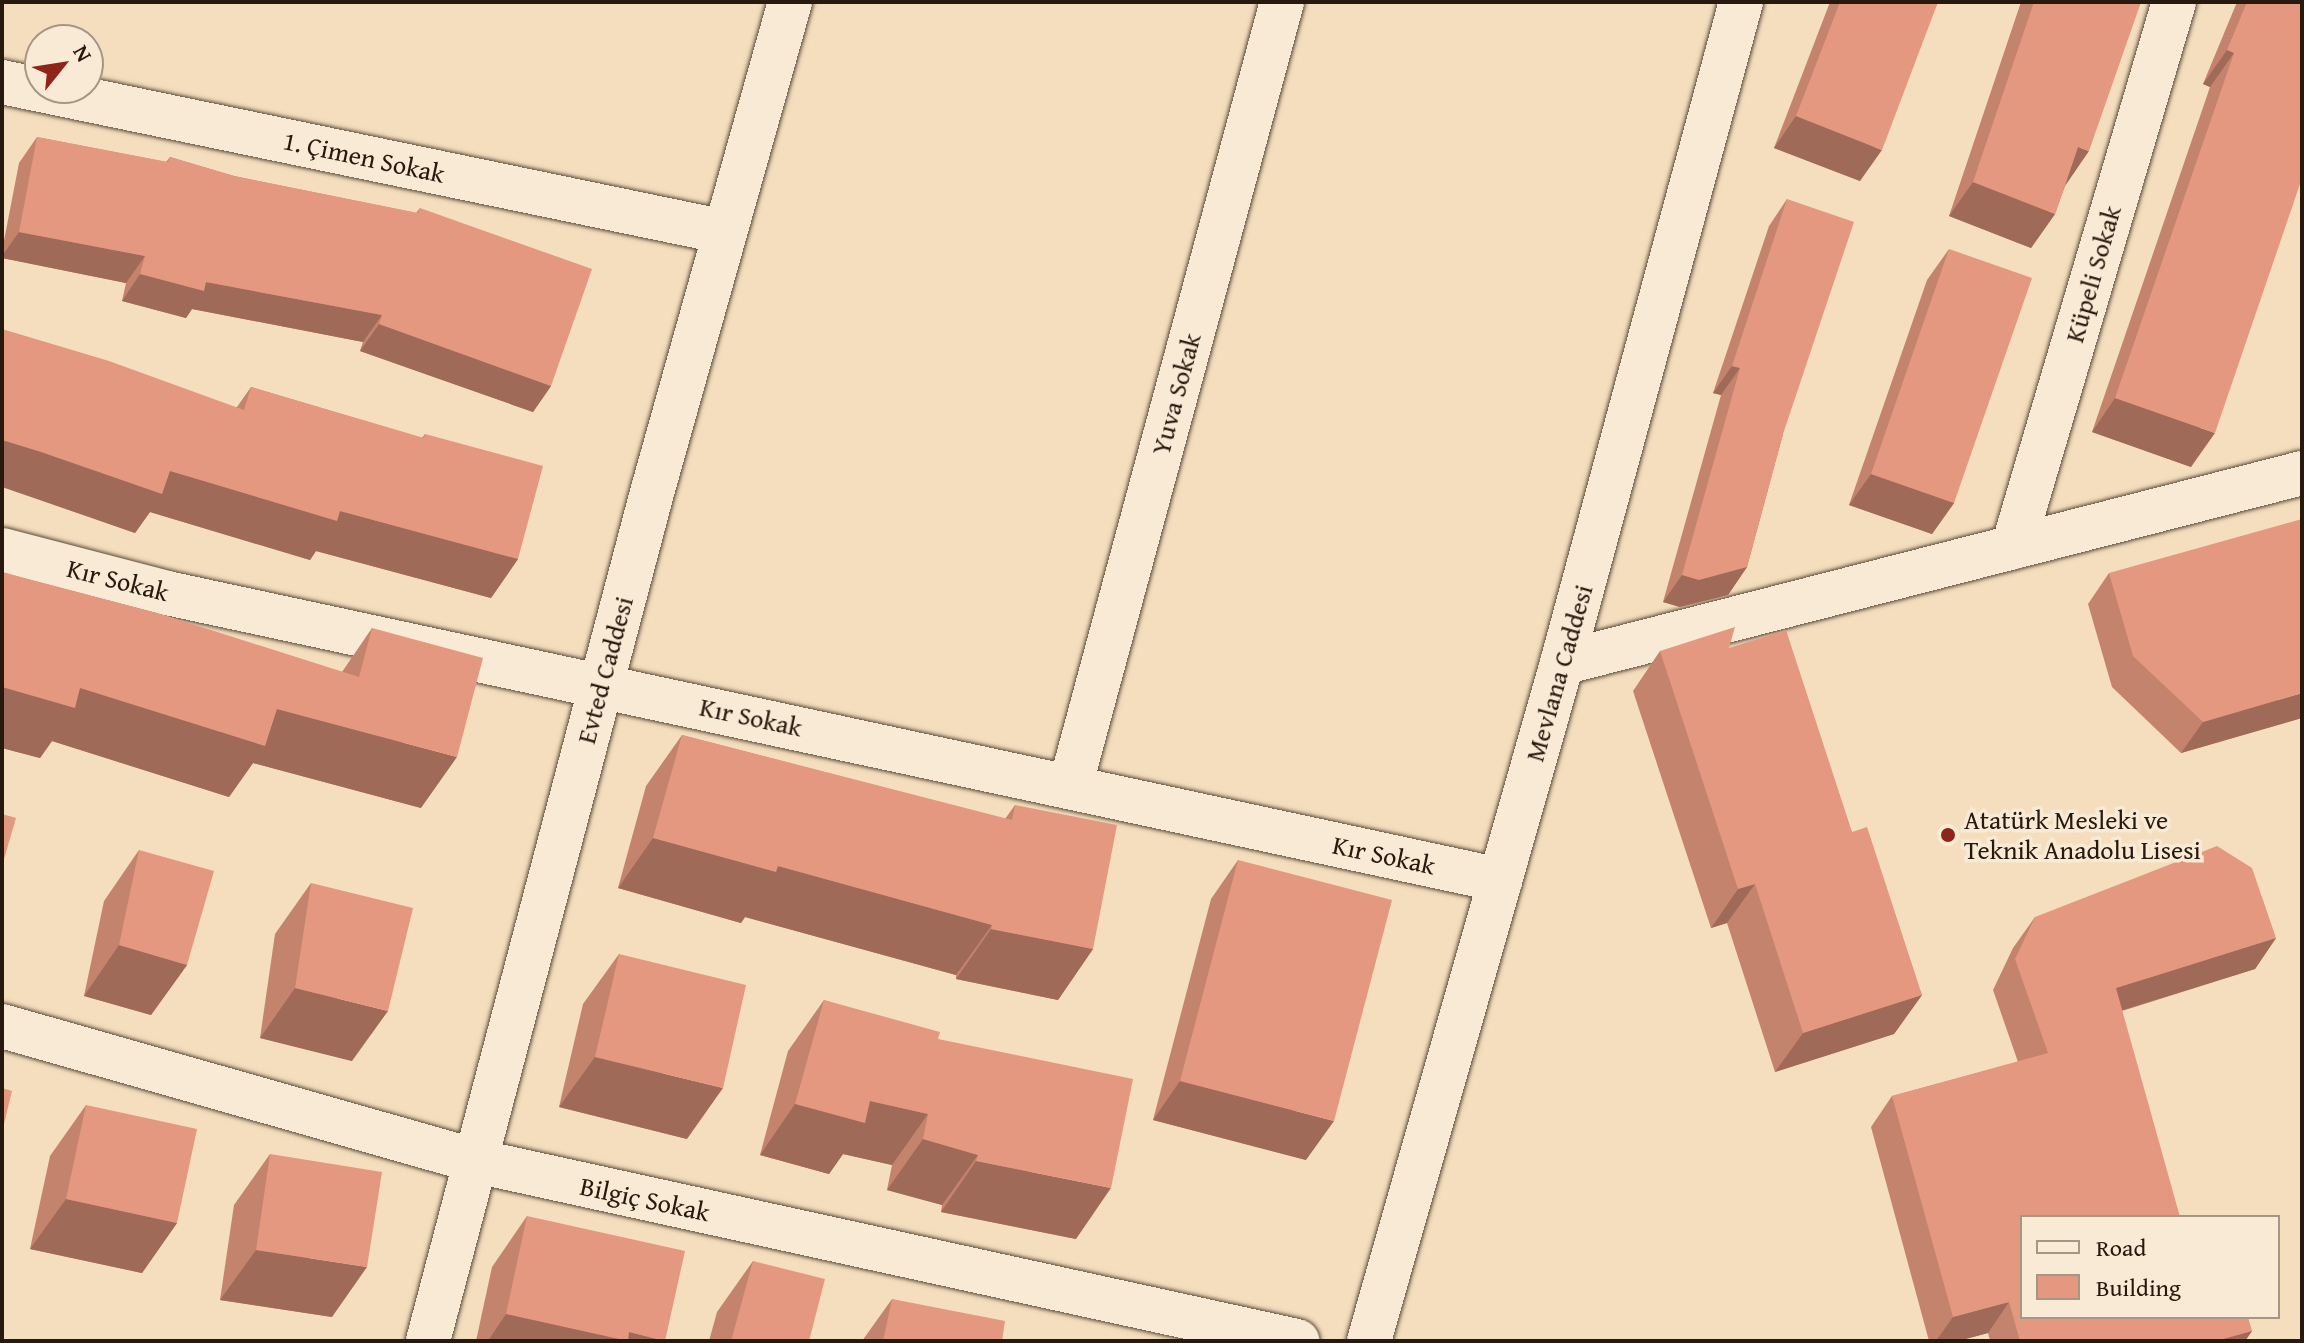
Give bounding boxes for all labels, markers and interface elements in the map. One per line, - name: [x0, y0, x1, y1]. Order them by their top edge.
- north arrow: [24, 24, 104, 104]
- text: N: [66, 39, 101, 67]
- street label: 1. Çimen Sokak: [280, 125, 448, 189]
- street label: Küpeli Sokak: [2059, 202, 2127, 346]
- street label: Yuva Sokak: [1145, 330, 1207, 458]
- street label: Kır Sokak: [64, 552, 172, 608]
- street label: Mevlana Caddesi: [1519, 581, 1599, 765]
- street label: Evted Caddesi: [570, 593, 640, 747]
- street label: Kır Sokak: [697, 691, 805, 743]
- place label: Atatürk Mesleki ve Teknik Anadolu Lisesi: [1964, 804, 2201, 866]
- marker: Atatürk Mesleki ve Teknik Anadolu Lisesi: [1939, 826, 1957, 844]
- street label: Kır Sokak: [1330, 829, 1438, 881]
- street label: Bilgiç Sokak: [577, 1170, 713, 1228]
- legend: [2020, 1215, 2280, 1319]
- text: Road: [2096, 1230, 2146, 1265]
- text: Building: [2096, 1270, 2181, 1305]

